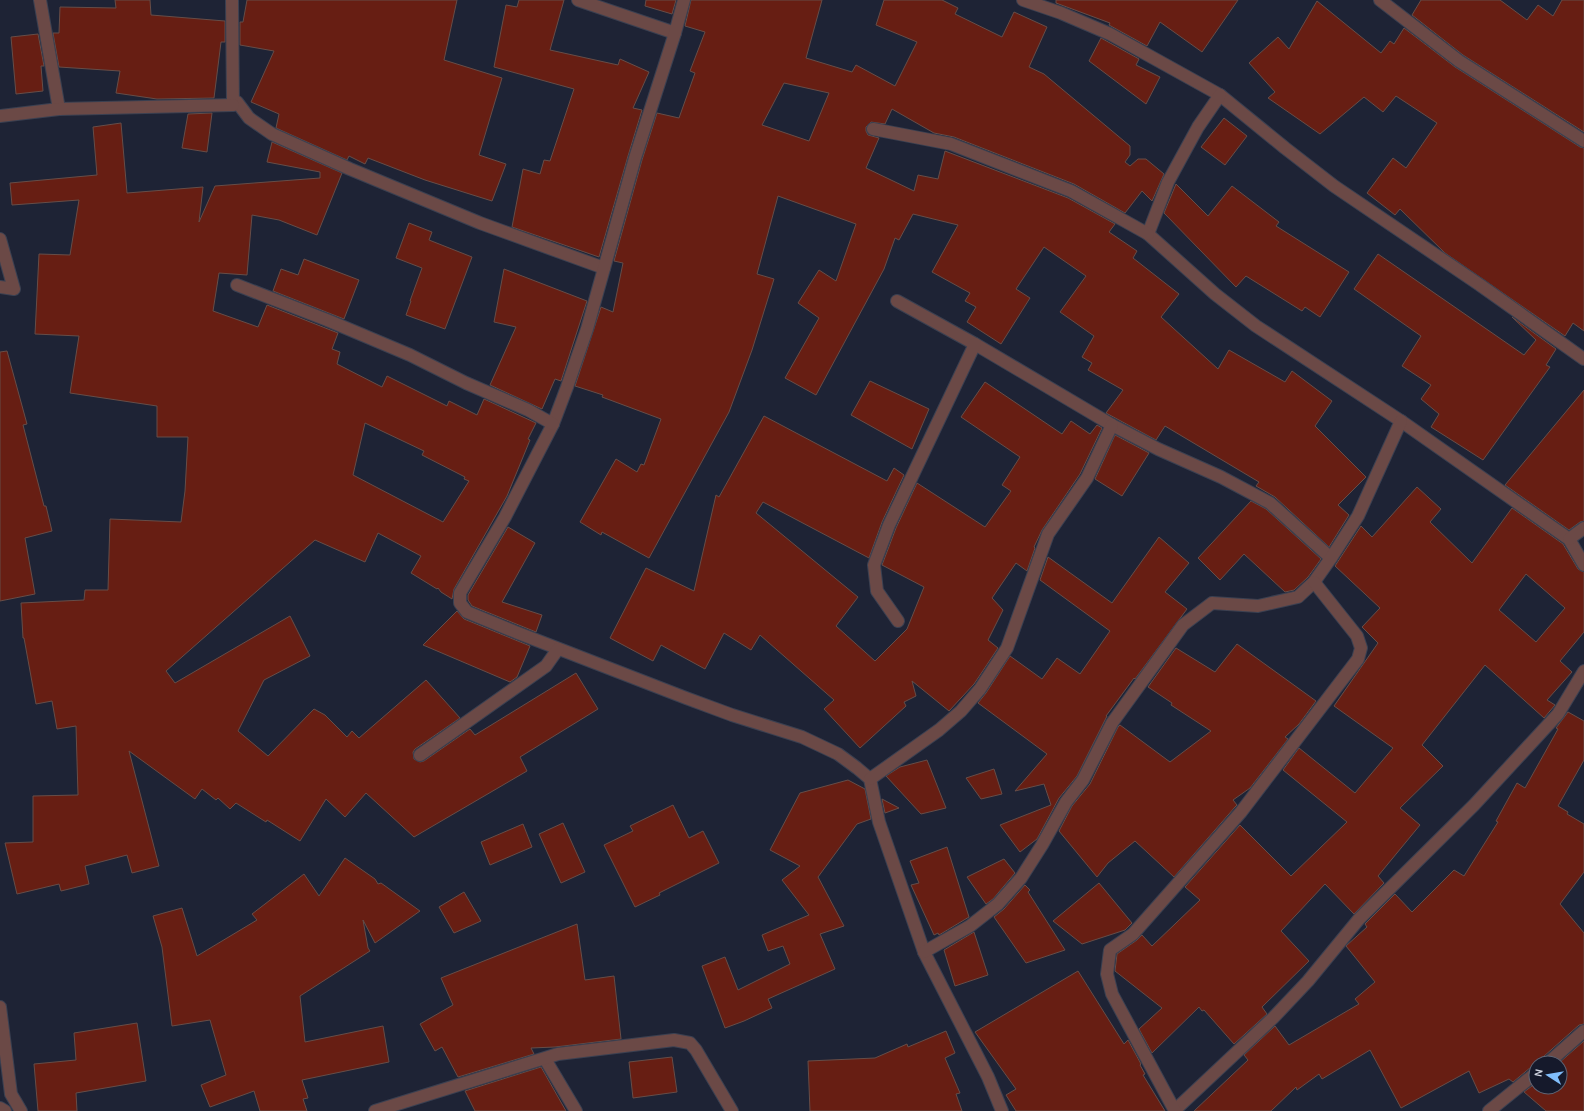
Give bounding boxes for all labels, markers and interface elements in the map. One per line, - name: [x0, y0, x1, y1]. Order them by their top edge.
- north arrow: [1528, 1055, 1568, 1095]
- text: N: [1532, 1068, 1546, 1078]

